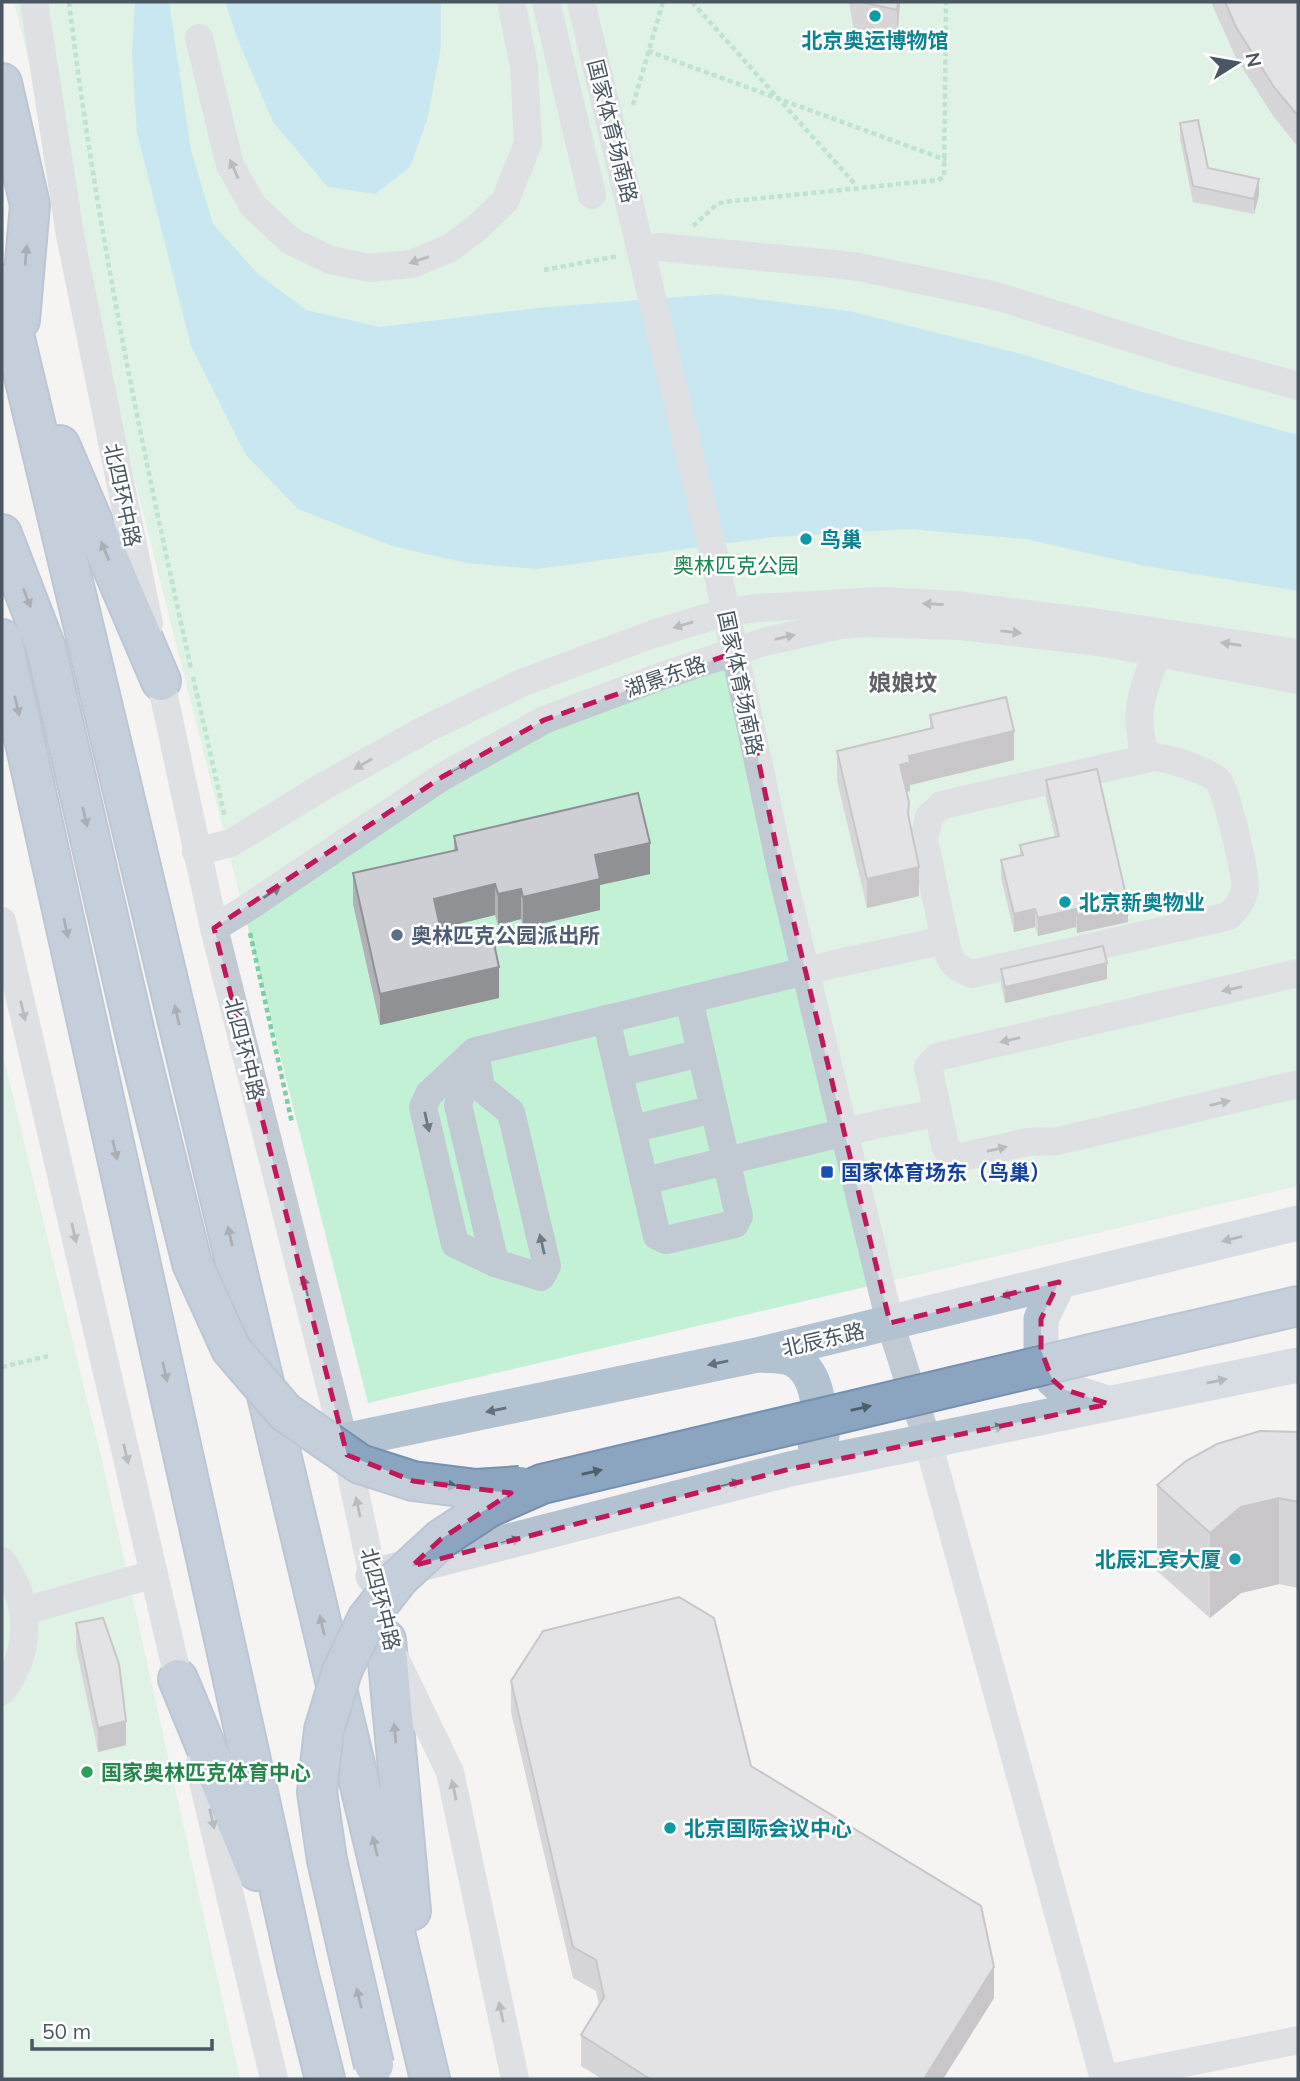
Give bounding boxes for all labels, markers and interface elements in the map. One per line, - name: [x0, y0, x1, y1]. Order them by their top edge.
- marker: 北京奥运博物馆: [867, 8, 883, 24]
- place label: 北京奥运博物馆: [802, 27, 949, 53]
- north arrow: [1202, 28, 1272, 98]
- text: N: [1241, 50, 1267, 69]
- street label: 国家体育场南路: [583, 57, 643, 205]
- one-way arrow: [228, 159, 240, 179]
- one-way arrow: [21, 244, 32, 266]
- one-way arrow: [408, 255, 429, 266]
- street label: 北四环中路: [99, 441, 147, 549]
- place label: 鸟巢: [820, 526, 862, 552]
- marker: 鸟巢: [798, 531, 814, 547]
- one-way arrow: [99, 541, 111, 561]
- park label: 奥林匹克公园: [673, 552, 799, 578]
- one-way arrow: [21, 587, 32, 608]
- one-way arrow: [921, 598, 943, 609]
- street label: 国家体育场南路: [713, 608, 769, 758]
- one-way arrow: [672, 621, 693, 631]
- one-way arrow: [1000, 627, 1022, 638]
- one-way arrow: [774, 632, 796, 643]
- one-way arrow: [1220, 638, 1242, 649]
- street label: 湖景东路: [621, 650, 709, 702]
- district label: 娘娘坟: [869, 668, 938, 697]
- one-way arrow: [11, 695, 22, 717]
- one-way arrow: [353, 758, 373, 770]
- one-way arrow: [451, 760, 471, 772]
- one-way arrow: [80, 806, 91, 828]
- one-way arrow: [263, 885, 281, 899]
- place label: 北京新奥物业: [1079, 889, 1205, 915]
- marker: 北京新奥物业: [1057, 894, 1073, 910]
- one-way arrow: [61, 917, 72, 939]
- place label: 奥林匹克公园派出所: [411, 922, 600, 948]
- marker: 奥林匹克公园派出所: [389, 927, 405, 943]
- one-way arrow: [1221, 983, 1243, 994]
- street label: 北四环中路: [220, 995, 270, 1103]
- one-way arrow: [18, 1000, 29, 1022]
- one-way arrow: [171, 1004, 182, 1026]
- one-way arrow: [999, 1035, 1021, 1046]
- one-way arrow: [1209, 1097, 1231, 1108]
- one-way arrow: [422, 1111, 433, 1133]
- one-way arrow: [110, 1139, 121, 1161]
- one-way arrow: [986, 1143, 1008, 1154]
- place label: 国家体育场东（鸟巢）: [841, 1159, 1051, 1185]
- marker: 国家体育场东（鸟巢）: [819, 1164, 835, 1180]
- one-way arrow: [69, 1222, 80, 1244]
- one-way arrow: [224, 1225, 235, 1247]
- one-way arrow: [537, 1233, 548, 1255]
- one-way arrow: [1221, 1234, 1243, 1245]
- one-way arrow: [299, 1275, 310, 1297]
- one-way arrow: [1000, 1288, 1022, 1299]
- street label: 北辰东路: [779, 1317, 867, 1361]
- one-way arrow: [707, 1357, 729, 1368]
- one-way arrow: [159, 1361, 170, 1383]
- one-way arrow: [1206, 1376, 1228, 1387]
- one-way arrow: [850, 1402, 872, 1413]
- one-way arrow: [485, 1404, 507, 1415]
- one-way arrow: [984, 1422, 1006, 1433]
- one-way arrow: [121, 1443, 132, 1465]
- one-way arrow: [581, 1466, 603, 1477]
- one-way arrow: [720, 1478, 742, 1489]
- one-way arrow: [437, 1480, 459, 1491]
- one-way arrow: [353, 1496, 364, 1518]
- one-way arrow: [500, 1535, 521, 1545]
- street label: 北四环中路: [356, 1545, 406, 1653]
- place label: 北辰汇宾大厦: [1095, 1546, 1221, 1572]
- marker: 北辰汇宾大厦: [1227, 1551, 1243, 1567]
- one-way arrow: [317, 1614, 328, 1636]
- one-way arrow: [389, 1722, 400, 1744]
- place label: 国家奥林匹克体育中心: [101, 1759, 311, 1785]
- marker: 国家奥林匹克体育中心: [79, 1764, 95, 1780]
- one-way arrow: [448, 1779, 459, 1801]
- one-way arrow: [206, 1808, 217, 1830]
- place label: 北京国际会议中心: [684, 1815, 852, 1841]
- marker: 北京国际会议中心: [662, 1820, 678, 1836]
- one-way arrow: [369, 1835, 380, 1857]
- one-way arrow: [353, 1987, 364, 2009]
- one-way arrow: [495, 2001, 506, 2023]
- scale bar: [32, 2008, 212, 2052]
- text: 50 m: [42, 2018, 91, 2044]

